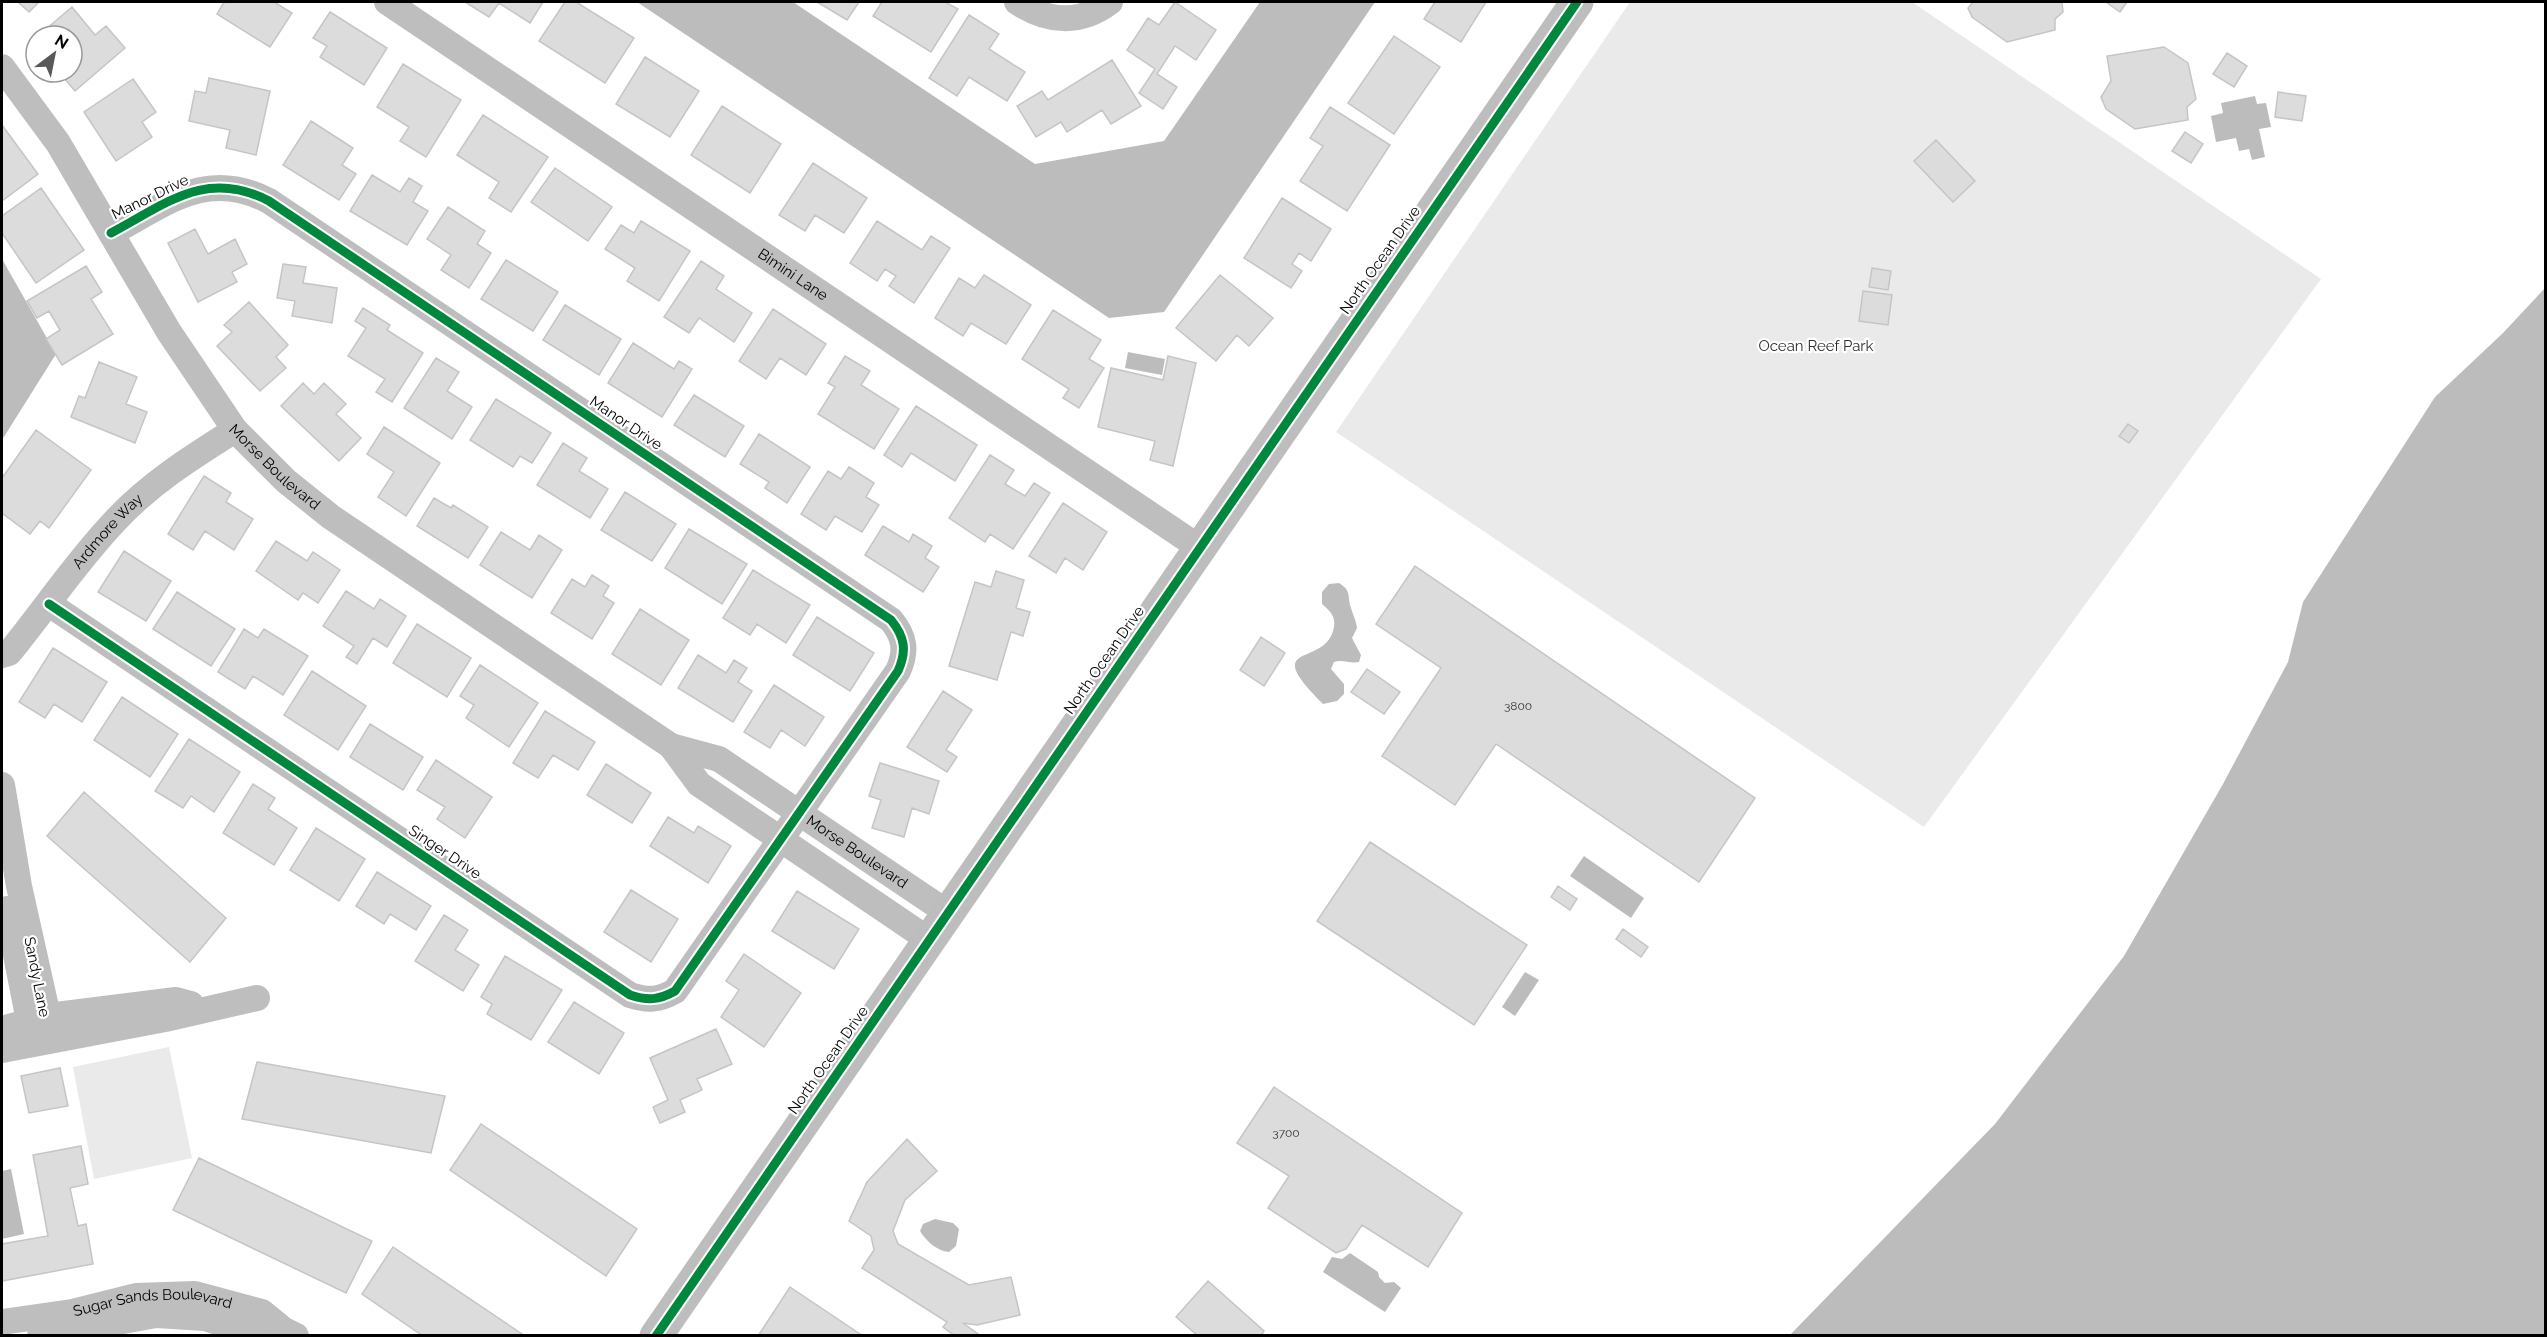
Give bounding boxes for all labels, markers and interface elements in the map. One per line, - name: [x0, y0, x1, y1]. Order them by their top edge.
- north arrow: [24, 24, 84, 84]
- text: N: [51, 30, 72, 53]
- street label: Manor Drive: [109, 171, 192, 223]
- street label: North Ocean Drive: [1336, 202, 1424, 318]
- street label: Bimini Lane: [754, 245, 832, 305]
- park label: Ocean Reef Park: [1758, 337, 1874, 355]
- street label: Manor Drive: [586, 392, 666, 454]
- street label: Morse Boulevard: [225, 420, 324, 514]
- street label: Ardmore Way: [69, 490, 146, 572]
- street label: North Ocean Drive: [1060, 602, 1148, 718]
- house number: 3800: [1504, 699, 1532, 713]
- street label: Morse Boulevard: [803, 811, 911, 892]
- street label: Singer Drive: [405, 821, 485, 883]
- street label: Sandy Lane: [20, 935, 54, 1019]
- street label: North Ocean Drive: [784, 1002, 872, 1118]
- house number: 3700: [1272, 1126, 1300, 1140]
- street label: Sugar Sands Boulevard: [71, 1285, 234, 1320]

